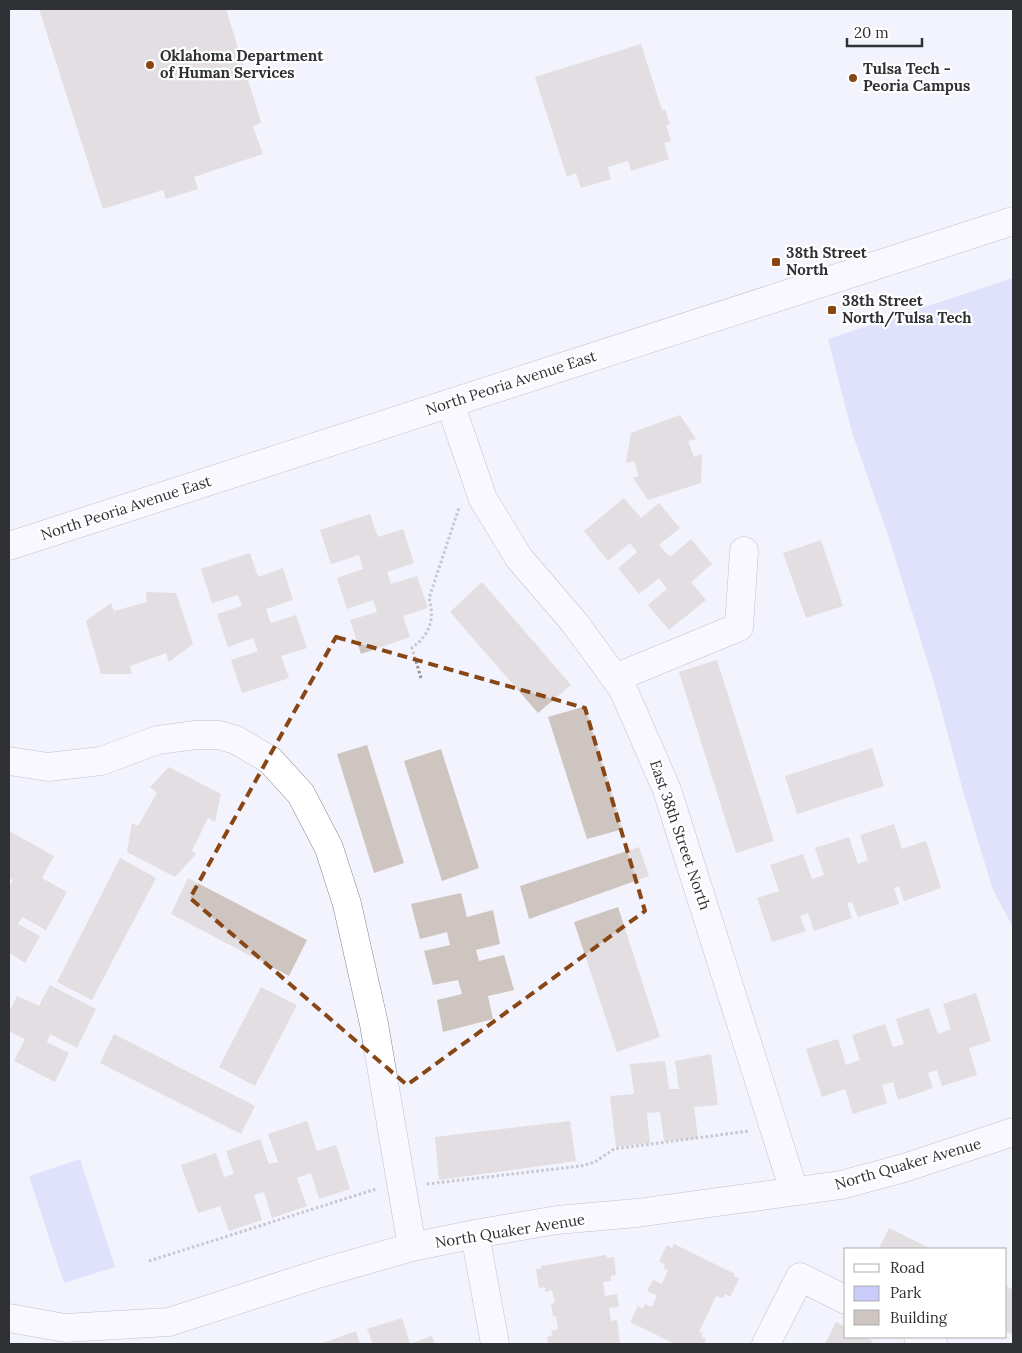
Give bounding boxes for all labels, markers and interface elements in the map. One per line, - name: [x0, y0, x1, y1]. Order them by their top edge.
- scale bar: [847, 15, 922, 47]
- text: 20 m: [854, 23, 889, 42]
- place label: Oklahoma Department of Human Services: [160, 46, 324, 82]
- marker: Oklahoma Department of Human Services: [144, 59, 156, 71]
- place label: Tulsa Tech - Peoria Campus: [863, 59, 970, 95]
- marker: Tulsa Tech - Peoria Campus: [847, 72, 859, 84]
- place label: 38th Street North: [786, 243, 868, 279]
- marker: 38th Street North: [770, 256, 782, 268]
- place label: 38th Street North/Tulsa Tech: [842, 291, 972, 328]
- marker: 38th Street North/Tulsa Tech: [826, 304, 838, 316]
- street label: North Peoria Avenue East: [423, 346, 599, 419]
- street label: North Peoria Avenue East: [38, 471, 214, 544]
- street label: East 38th Street North: [646, 757, 715, 912]
- street label: North Quaker Avenue: [832, 1134, 983, 1194]
- street label: North Quaker Avenue: [434, 1209, 586, 1252]
- legend: [844, 1248, 1007, 1338]
- text: Road: [890, 1258, 925, 1277]
- text: Park: [890, 1283, 921, 1302]
- text: Building: [890, 1308, 948, 1327]

